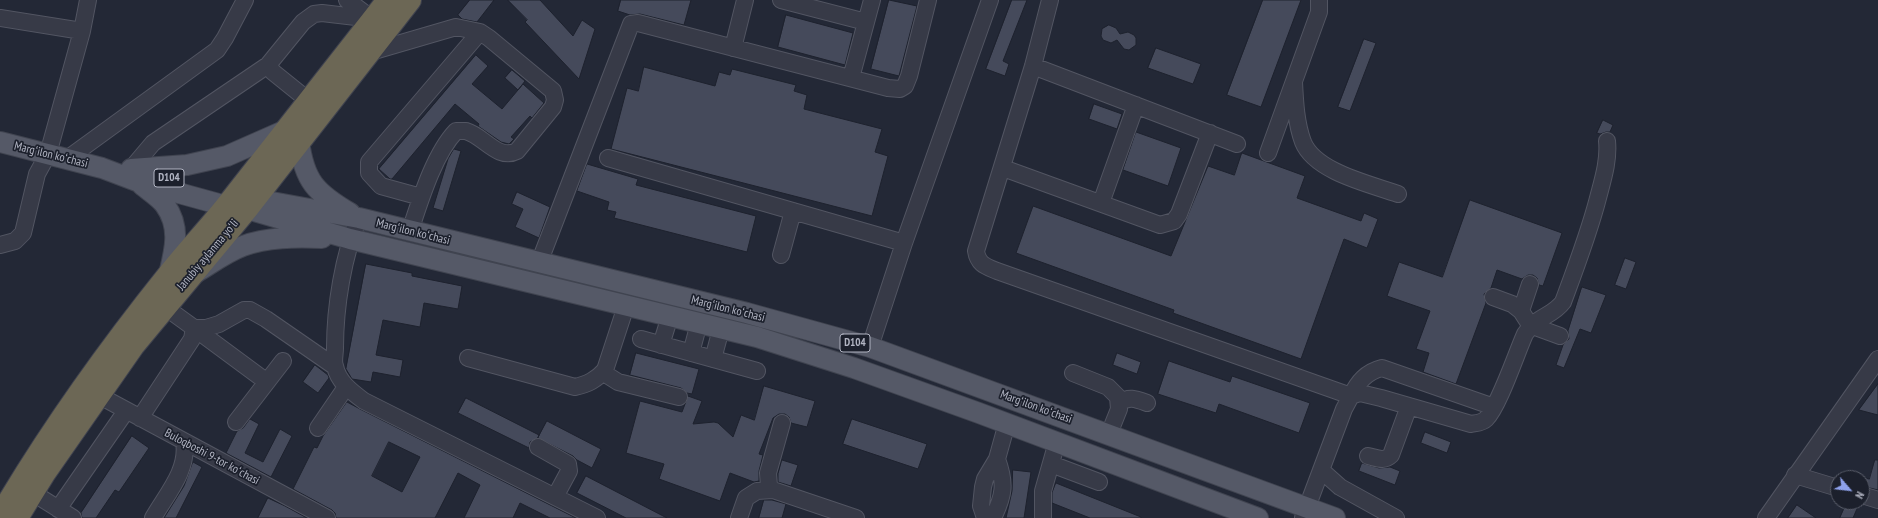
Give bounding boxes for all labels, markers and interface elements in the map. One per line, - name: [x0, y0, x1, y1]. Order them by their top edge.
- street label: Margʻilon koʻchasi: [13, 139, 89, 171]
- road number: D104: [154, 169, 184, 187]
- street label: Margʻilon koʻchasi: [375, 216, 451, 248]
- street label: Janubiy aylanma yoʻli: [174, 217, 242, 293]
- street label: Margʻilon koʻchasi: [690, 293, 766, 325]
- road number: D104: [840, 334, 870, 352]
- street label: Margʻilon koʻchasi: [998, 387, 1074, 427]
- street label: Buloqboshi 9-tor koʻchasi: [162, 426, 262, 488]
- north arrow: [1830, 470, 1870, 510]
- text: N: [1852, 489, 1867, 501]

